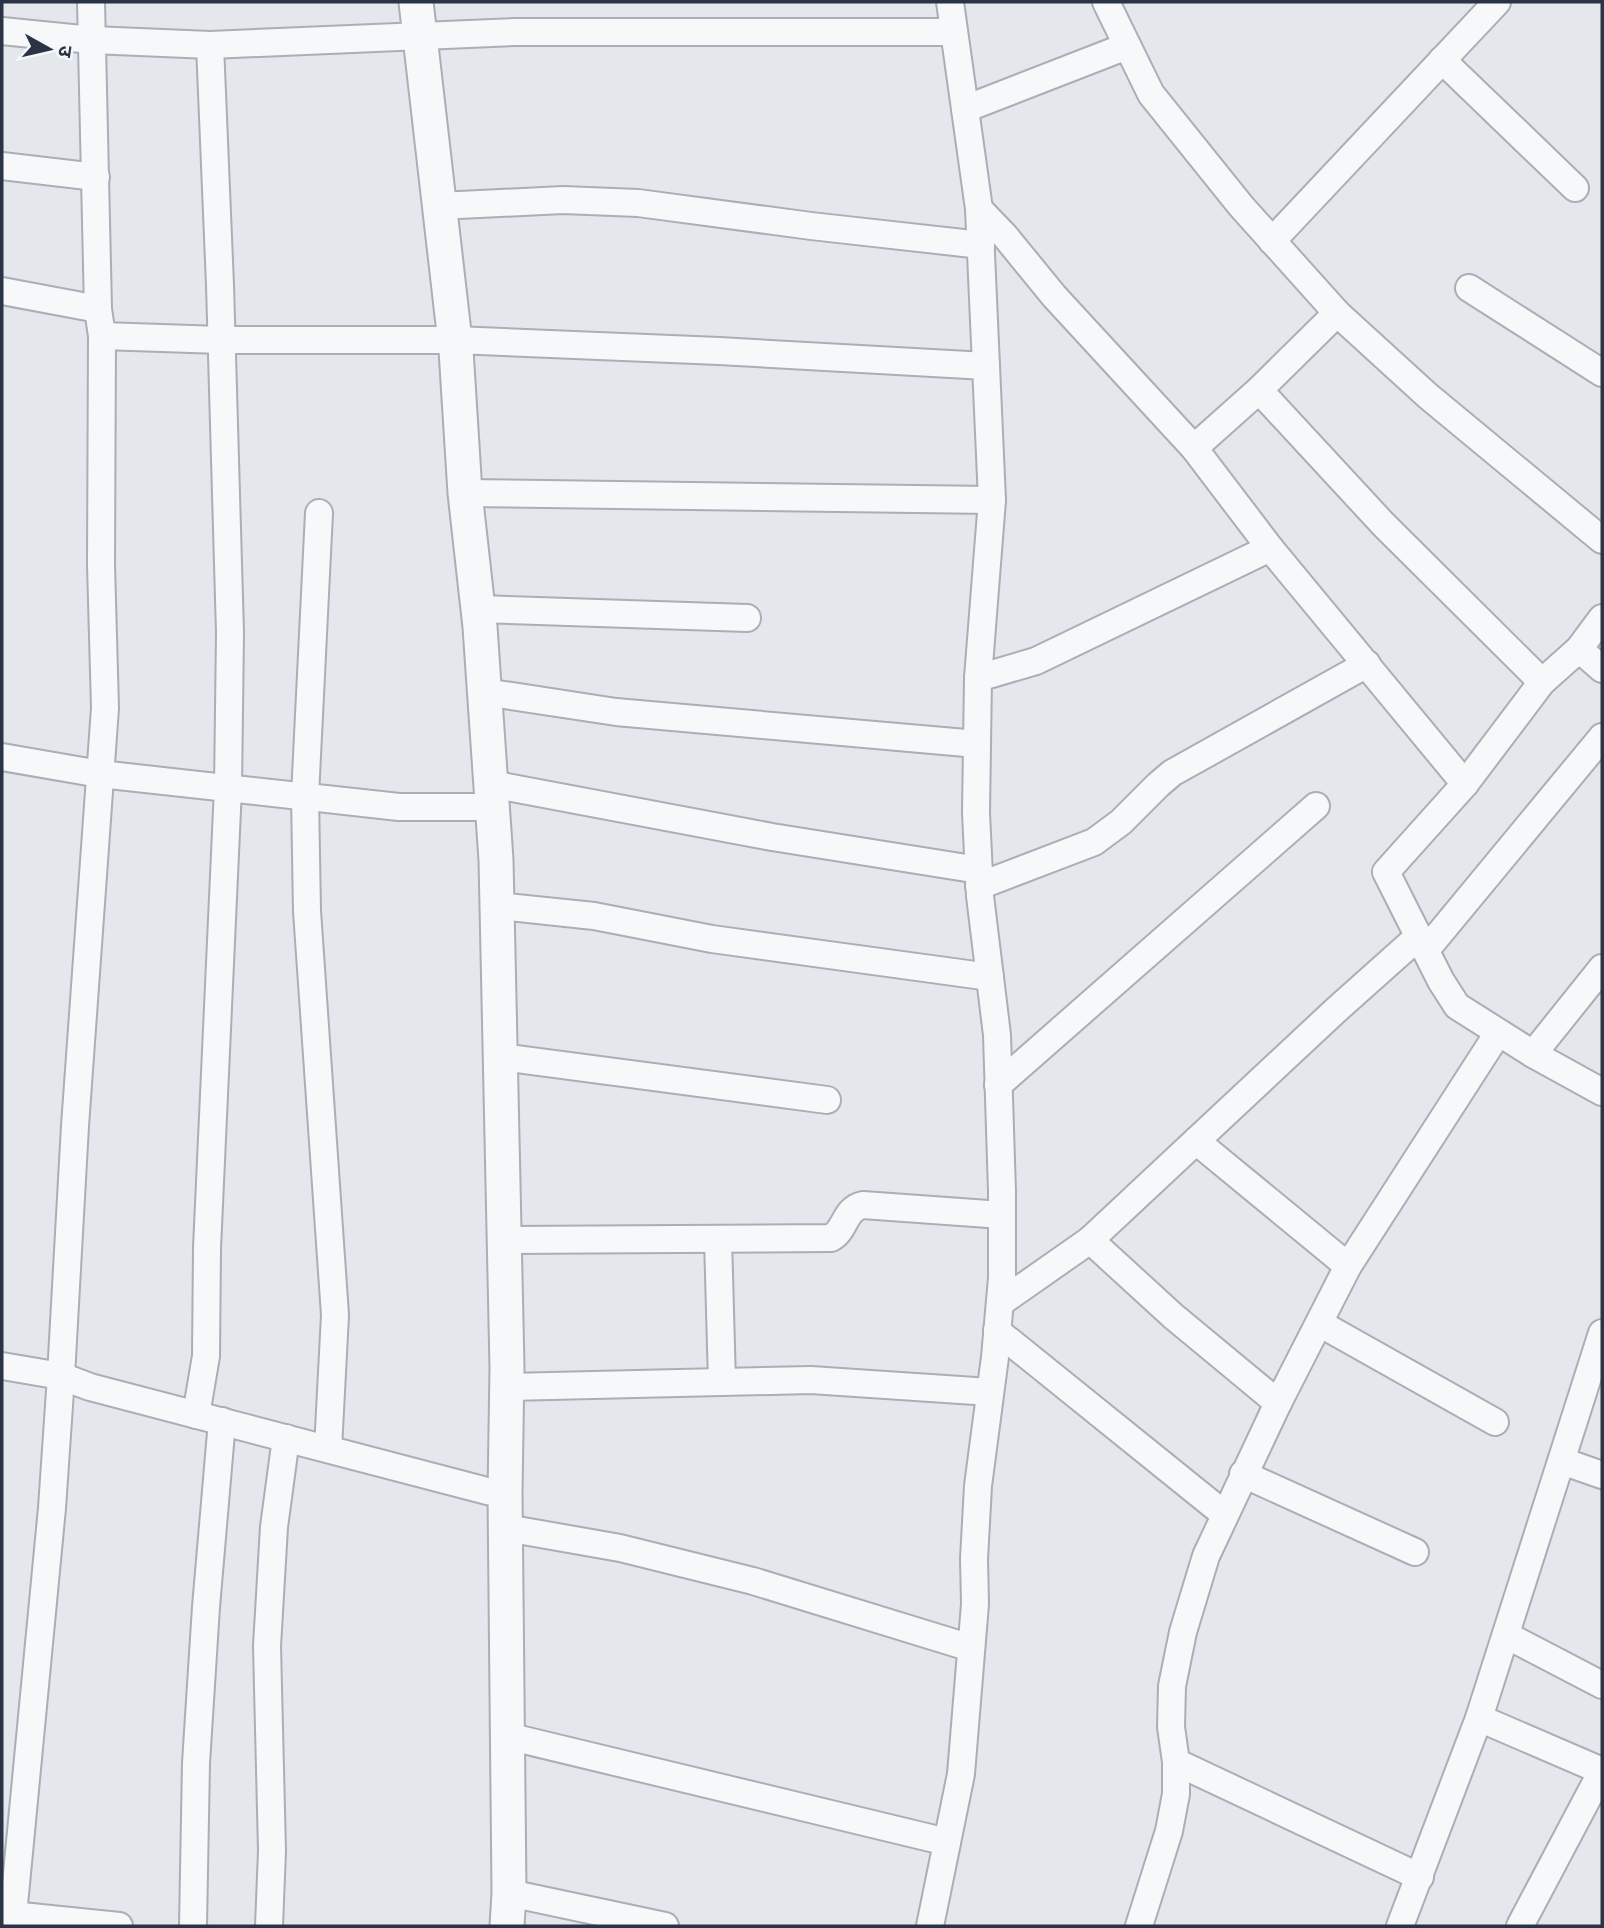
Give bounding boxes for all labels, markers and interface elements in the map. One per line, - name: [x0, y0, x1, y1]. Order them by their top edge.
- north arrow: [14, 14, 84, 84]
- text: उ: [51, 44, 78, 59]

